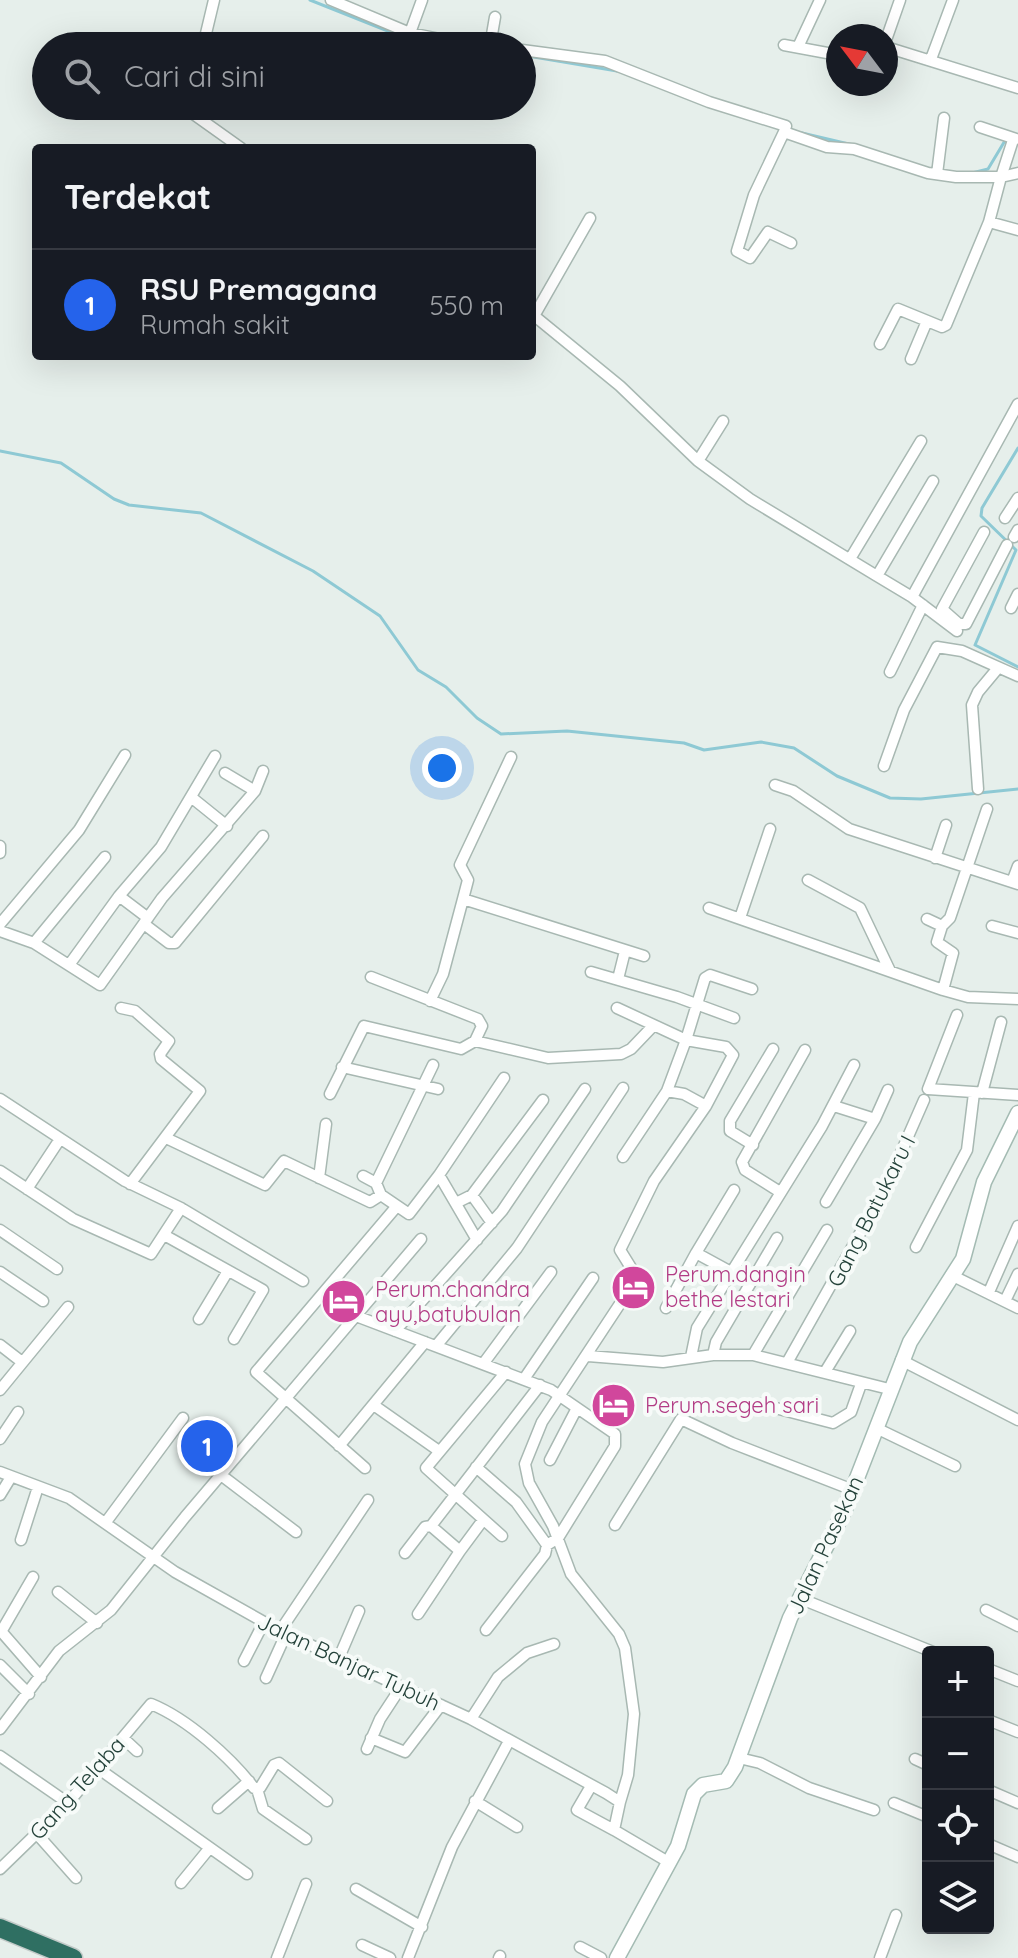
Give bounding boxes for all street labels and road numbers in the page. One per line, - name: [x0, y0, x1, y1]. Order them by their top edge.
- street label: Gang Batukaru I: [821, 1130, 921, 1292]
- street label: Jalan Pasekan: [781, 1471, 869, 1619]
- street label: Jalan Banjar Tubuh: [253, 1607, 445, 1717]
- street label: Gang Telaba: [23, 1731, 131, 1845]

